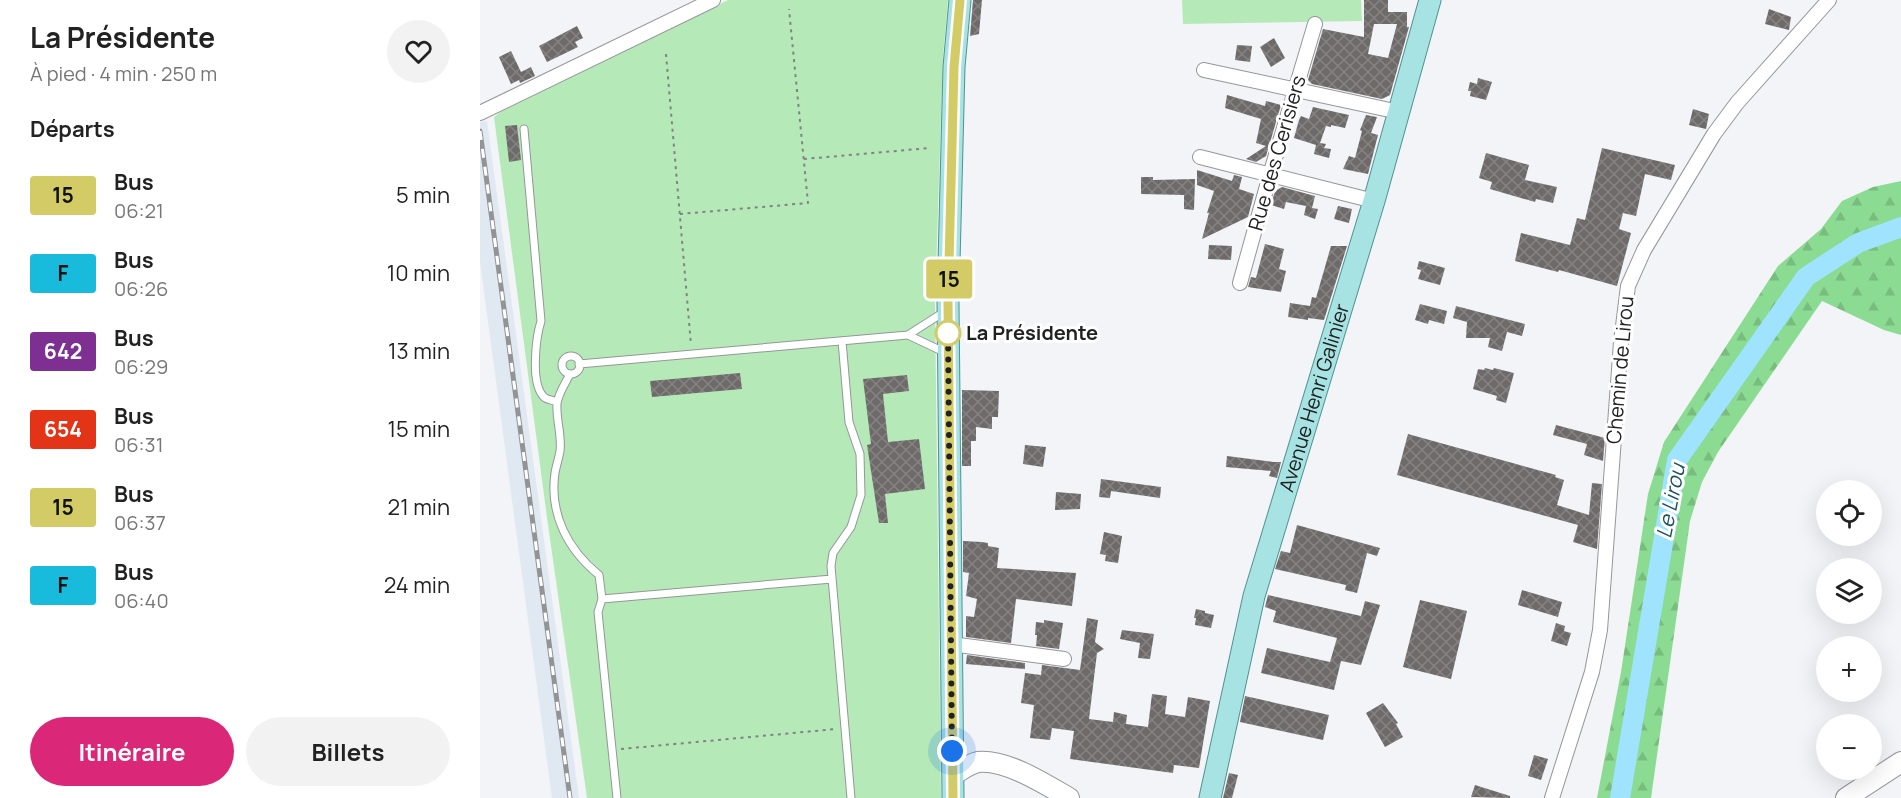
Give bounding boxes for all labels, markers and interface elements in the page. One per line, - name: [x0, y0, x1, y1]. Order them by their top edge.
- text: La Présidente: [30, 18, 215, 56]
- button: heart: [387, 20, 450, 83]
- text: À pied · 4 min · 250 m: [30, 60, 217, 87]
- street label: Rue des Cerisiers: [1241, 72, 1312, 234]
- text: Départs: [30, 114, 115, 144]
- text: Bus: [114, 167, 154, 197]
- text: 5 min: [396, 180, 450, 210]
- text: 15: [52, 181, 74, 209]
- text: 06:21: [114, 197, 164, 224]
- text: Bus: [114, 245, 154, 275]
- text: 10 min: [387, 258, 450, 288]
- text: F: [58, 259, 69, 287]
- line badge: 15: [922, 260, 976, 298]
- text: 15: [938, 265, 960, 293]
- text: 06:26: [114, 275, 168, 302]
- street label: Chemin de Lirou: [1600, 295, 1639, 445]
- street label: Avenue Henri Galinier: [1272, 300, 1355, 495]
- place label: La Présidente: [966, 319, 1098, 346]
- marker: La Présidente: [935, 320, 961, 346]
- text: Bus: [114, 323, 154, 353]
- text: 13 min: [388, 336, 450, 366]
- text: 642: [44, 337, 82, 365]
- text: 06:29: [114, 353, 168, 380]
- text: Bus: [114, 401, 154, 431]
- text: 15 min: [387, 414, 450, 444]
- text: 654: [44, 415, 82, 443]
- text: 06:31: [114, 431, 163, 458]
- water label: Le Lirou: [1649, 460, 1691, 540]
- text: Bus: [114, 479, 154, 509]
- map controls: [1816, 480, 1882, 780]
- button: locate: [1816, 480, 1882, 546]
- text: 21 min: [388, 492, 450, 522]
- text: 15: [52, 493, 74, 521]
- text: 06:37: [114, 509, 166, 536]
- text: Bus: [114, 557, 154, 587]
- button: layers: [1816, 558, 1882, 624]
- text: 24 min: [384, 570, 450, 600]
- text: F: [58, 571, 69, 599]
- text: 06:40: [114, 587, 169, 614]
- button: +: [1816, 636, 1882, 702]
- button: −: [1816, 714, 1882, 780]
- button: Itinéraire: [30, 717, 234, 786]
- button: Billets: [246, 717, 450, 786]
- your location: [937, 736, 967, 766]

